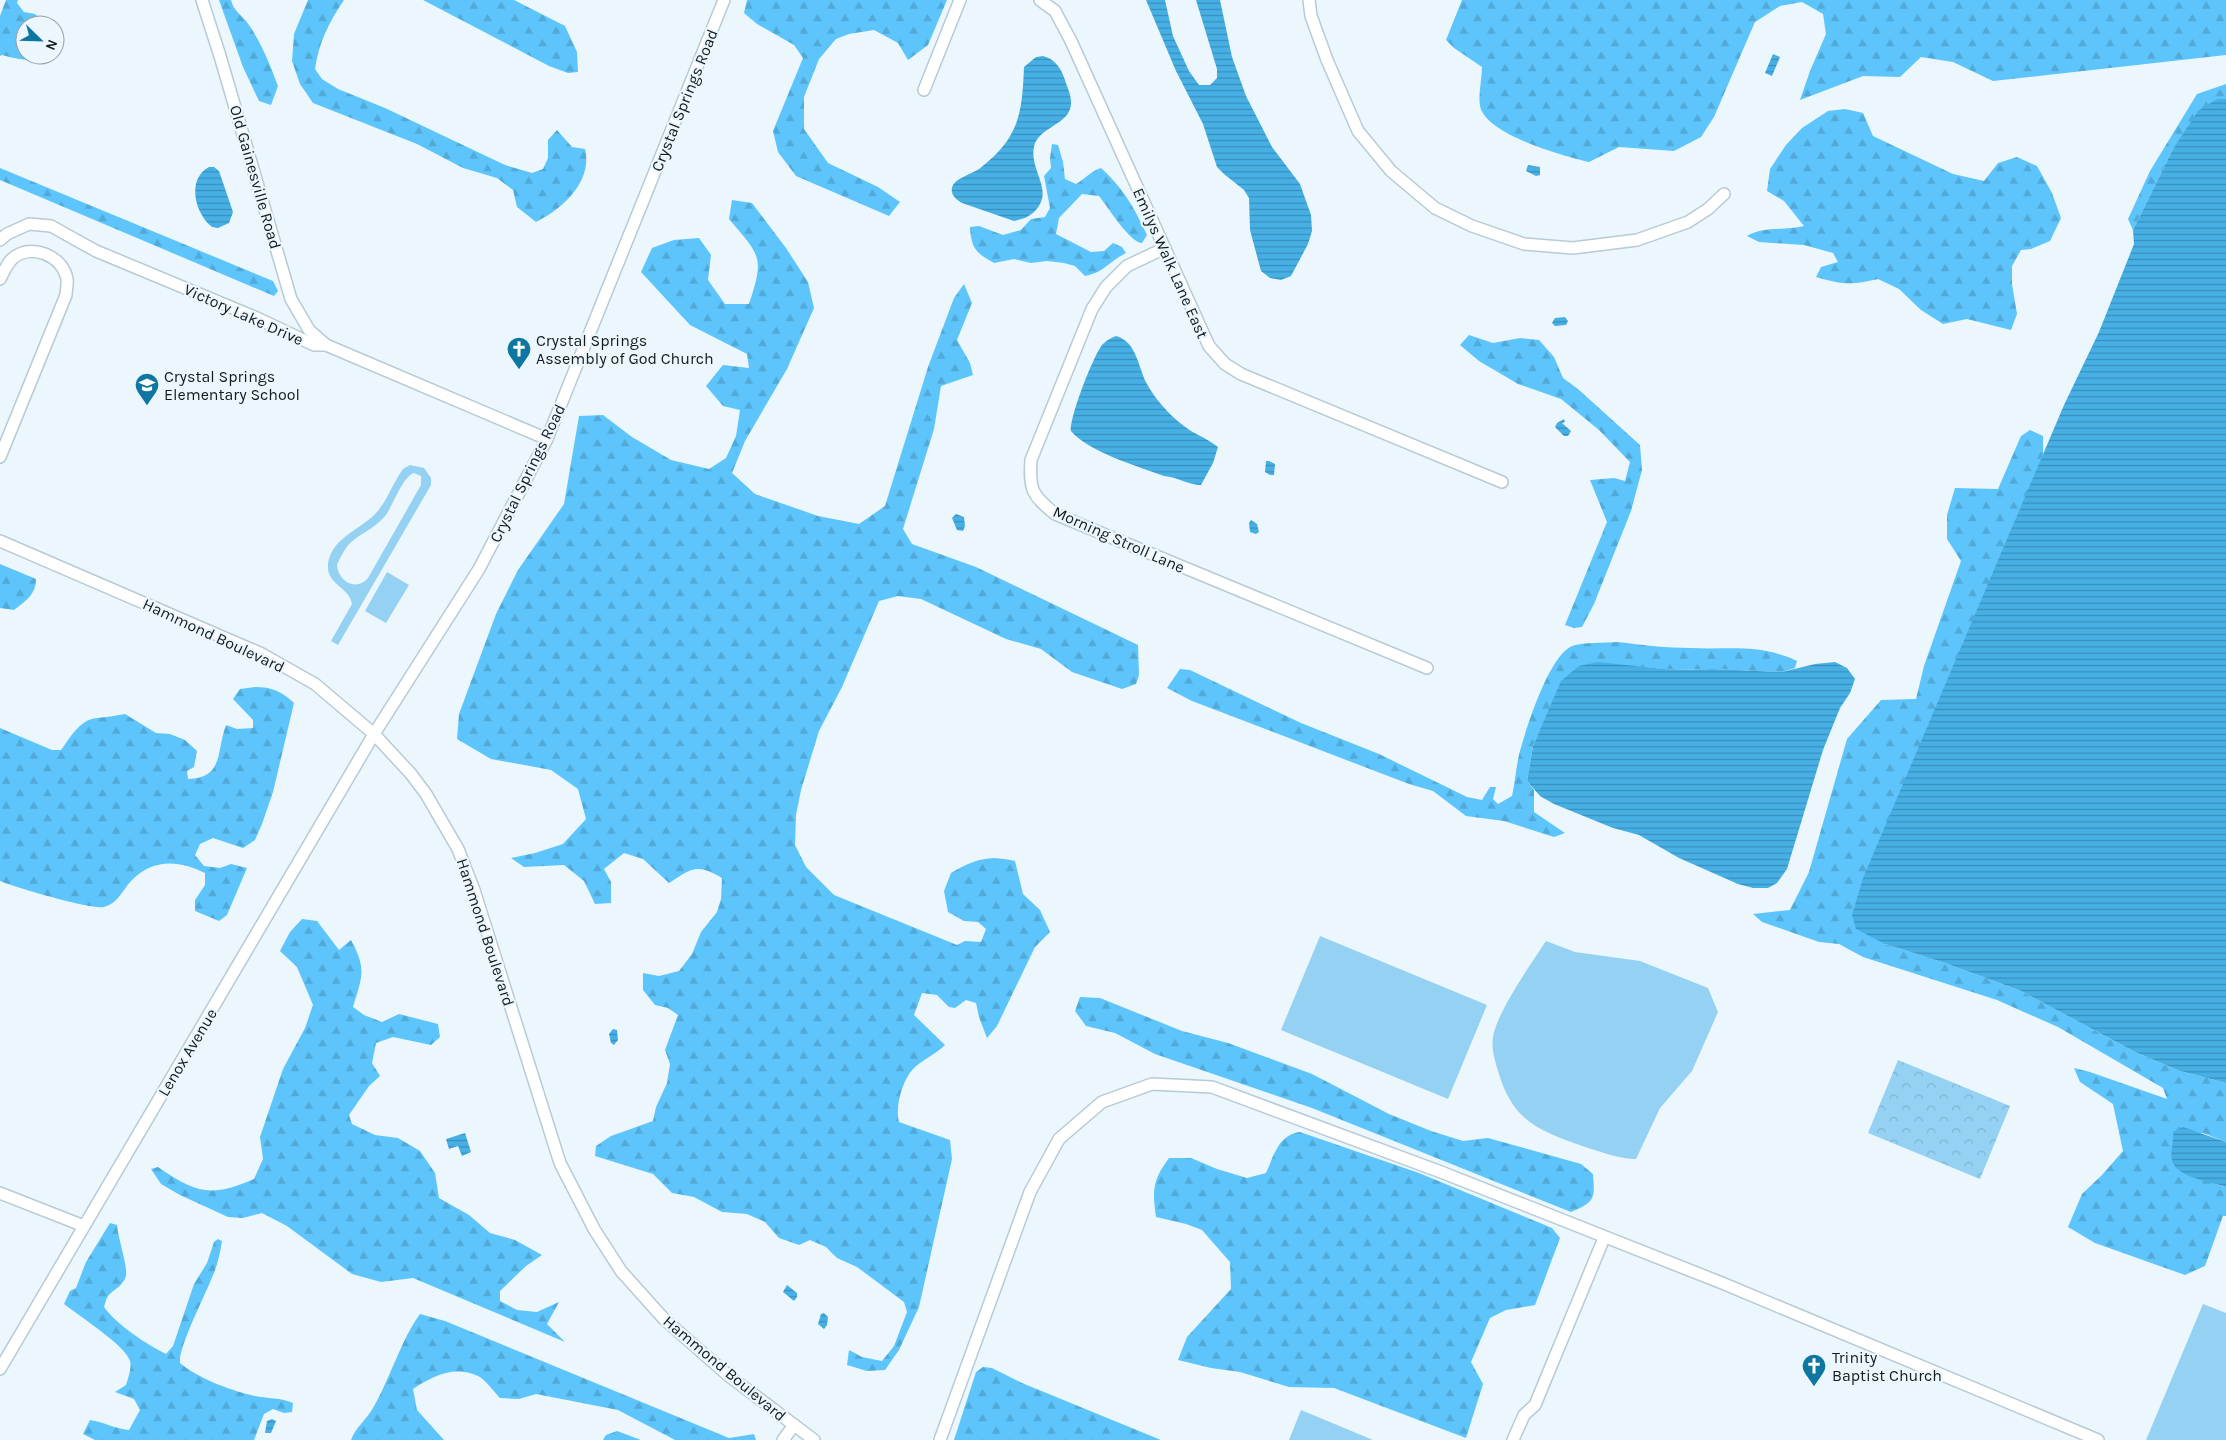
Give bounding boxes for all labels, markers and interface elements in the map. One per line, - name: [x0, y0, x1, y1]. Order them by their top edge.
- north arrow: [15, 15, 65, 65]
- street label: Crystal Springs Road: [647, 26, 722, 174]
- text: N: [42, 37, 61, 53]
- street label: Old Gainesville Road: [226, 103, 285, 251]
- street label: Emilys Walk Lane East: [1129, 185, 1212, 341]
- street label: Victory Lake Drive: [181, 280, 306, 349]
- place label: Crystal Springs Assembly of God Church: [536, 331, 714, 368]
- church icon: Crystal Springs Assembly of God Church: [506, 336, 532, 370]
- place label: Crystal Springs Elementary School: [164, 367, 300, 404]
- school or university icon: Crystal Springs Elementary School: [134, 372, 160, 406]
- street label: Crystal Springs Road: [486, 401, 569, 546]
- street label: Morning Stroll Lane: [1050, 502, 1188, 577]
- street label: Hammond Boulevard: [140, 594, 288, 677]
- street label: Hammond Boulevard: [453, 856, 518, 1008]
- street label: Lenox Avenue: [154, 1005, 221, 1099]
- street label: Hammond Boulevard: [659, 1312, 790, 1425]
- place label: Trinity Baptist Church: [1832, 1348, 1942, 1385]
- church icon: Trinity Baptist Church: [1801, 1353, 1827, 1387]

